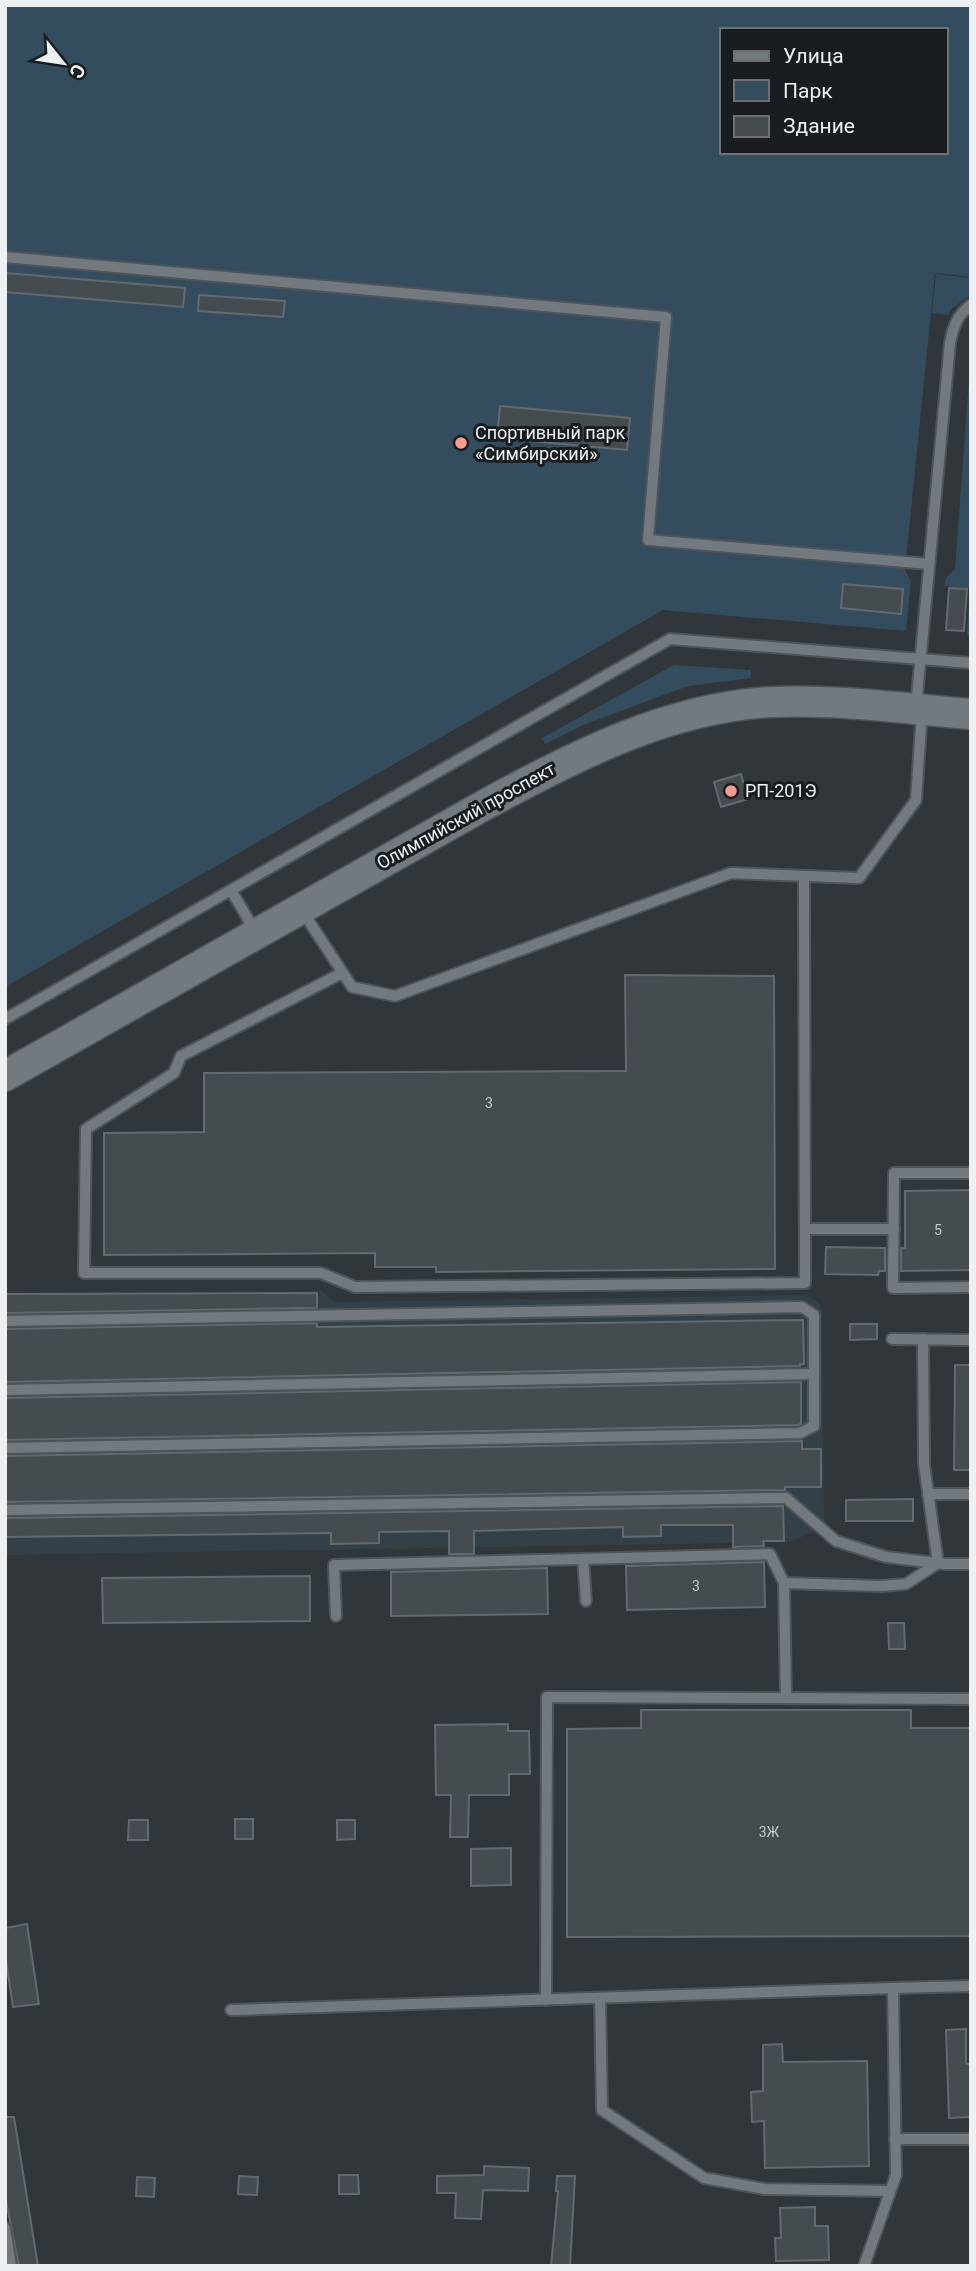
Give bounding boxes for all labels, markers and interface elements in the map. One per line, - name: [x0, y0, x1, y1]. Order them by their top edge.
- north arrow: [28, 28, 98, 98]
- legend: [720, 28, 948, 154]
- text: Улица: [783, 44, 844, 68]
- text: С: [64, 60, 90, 82]
- text: Парк: [783, 79, 833, 103]
- text: Здание: [783, 114, 855, 138]
- place label: Спортивный парк «Симбирский»: [475, 422, 626, 464]
- marker: Спортивный парк «Симбирский»: [453, 435, 469, 451]
- street label: Олимпийский проспект: [373, 758, 559, 873]
- place label: РП-201Э: [745, 780, 817, 801]
- marker: РП-201Э: [723, 783, 739, 799]
- house number: 3: [485, 1095, 493, 1111]
- house number: 5: [934, 1222, 942, 1238]
- house number: 3: [692, 1578, 700, 1594]
- house number: 3Ж: [759, 1824, 780, 1840]

